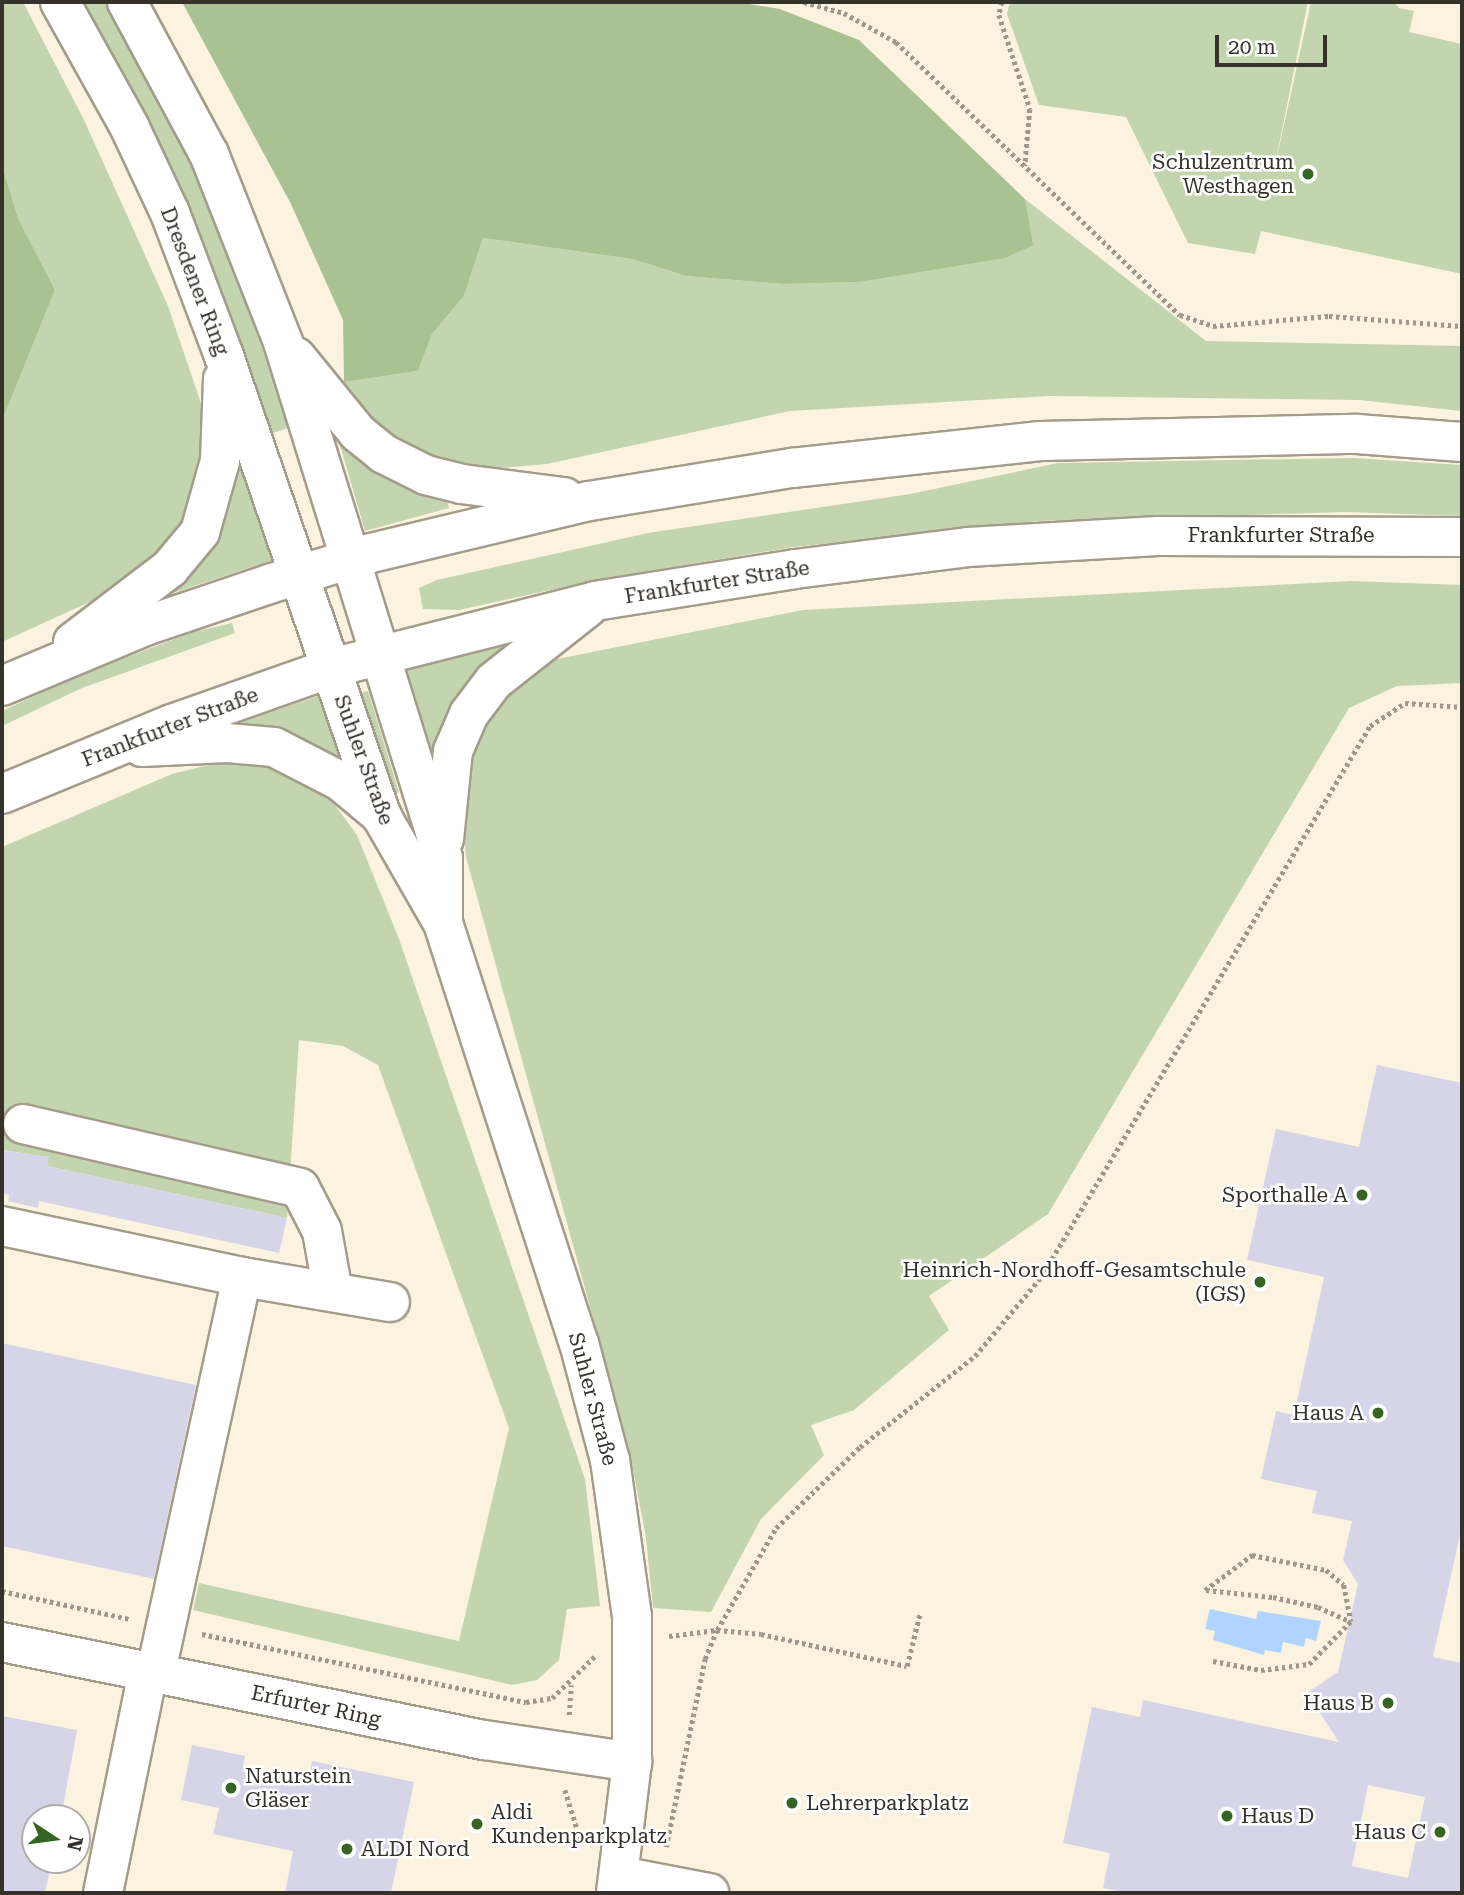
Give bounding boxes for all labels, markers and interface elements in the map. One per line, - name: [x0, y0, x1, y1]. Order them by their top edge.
- scale bar: [1219, 21, 1331, 65]
- text: 20 m: [1228, 35, 1276, 59]
- place label: Schulzentrum Westhagen: [1152, 149, 1294, 199]
- marker: Schulzentrum Westhagen: [1300, 166, 1316, 182]
- street label: Dresdener Ring: [155, 203, 235, 359]
- street label: Frankfurter Straße: [1187, 522, 1375, 548]
- street label: Frankfurter Straße: [623, 555, 811, 609]
- street label: Frankfurter Straße: [78, 682, 262, 772]
- street label: Suhler Straße: [329, 691, 399, 829]
- place label: Sporthalle A: [1222, 1182, 1348, 1208]
- marker: Sporthalle A: [1354, 1187, 1370, 1203]
- place label: Heinrich-Nordhoff-Gesamtschule (IGS): [902, 1257, 1246, 1307]
- marker: Heinrich-Nordhoff-Gesamtschule (IGS): [1252, 1274, 1268, 1290]
- street label: Suhler Straße: [563, 1330, 623, 1468]
- place label: Haus A: [1292, 1400, 1364, 1426]
- marker: Haus A: [1370, 1405, 1386, 1421]
- street label: Erfurter Ring: [249, 1680, 383, 1732]
- place label: Haus B: [1303, 1690, 1374, 1716]
- marker: Haus B: [1380, 1695, 1396, 1711]
- place label: Naturstein Gläser: [245, 1763, 352, 1813]
- marker: Naturstein Gläser: [223, 1780, 239, 1796]
- place label: Lehrerparkplatz: [806, 1790, 968, 1816]
- marker: Lehrerparkplatz: [784, 1795, 800, 1811]
- place label: Aldi Kundenparkplatz: [491, 1799, 667, 1849]
- place label: Haus D: [1241, 1803, 1314, 1829]
- north arrow: [21, 1804, 91, 1874]
- marker: Haus D: [1219, 1808, 1235, 1824]
- marker: Aldi Kundenparkplatz: [469, 1816, 485, 1832]
- place label: Haus C: [1354, 1819, 1426, 1845]
- marker: Haus C: [1432, 1824, 1448, 1840]
- text: N: [62, 1834, 88, 1853]
- place label: ALDI Nord: [361, 1836, 469, 1862]
- marker: ALDI Nord: [339, 1841, 355, 1857]

